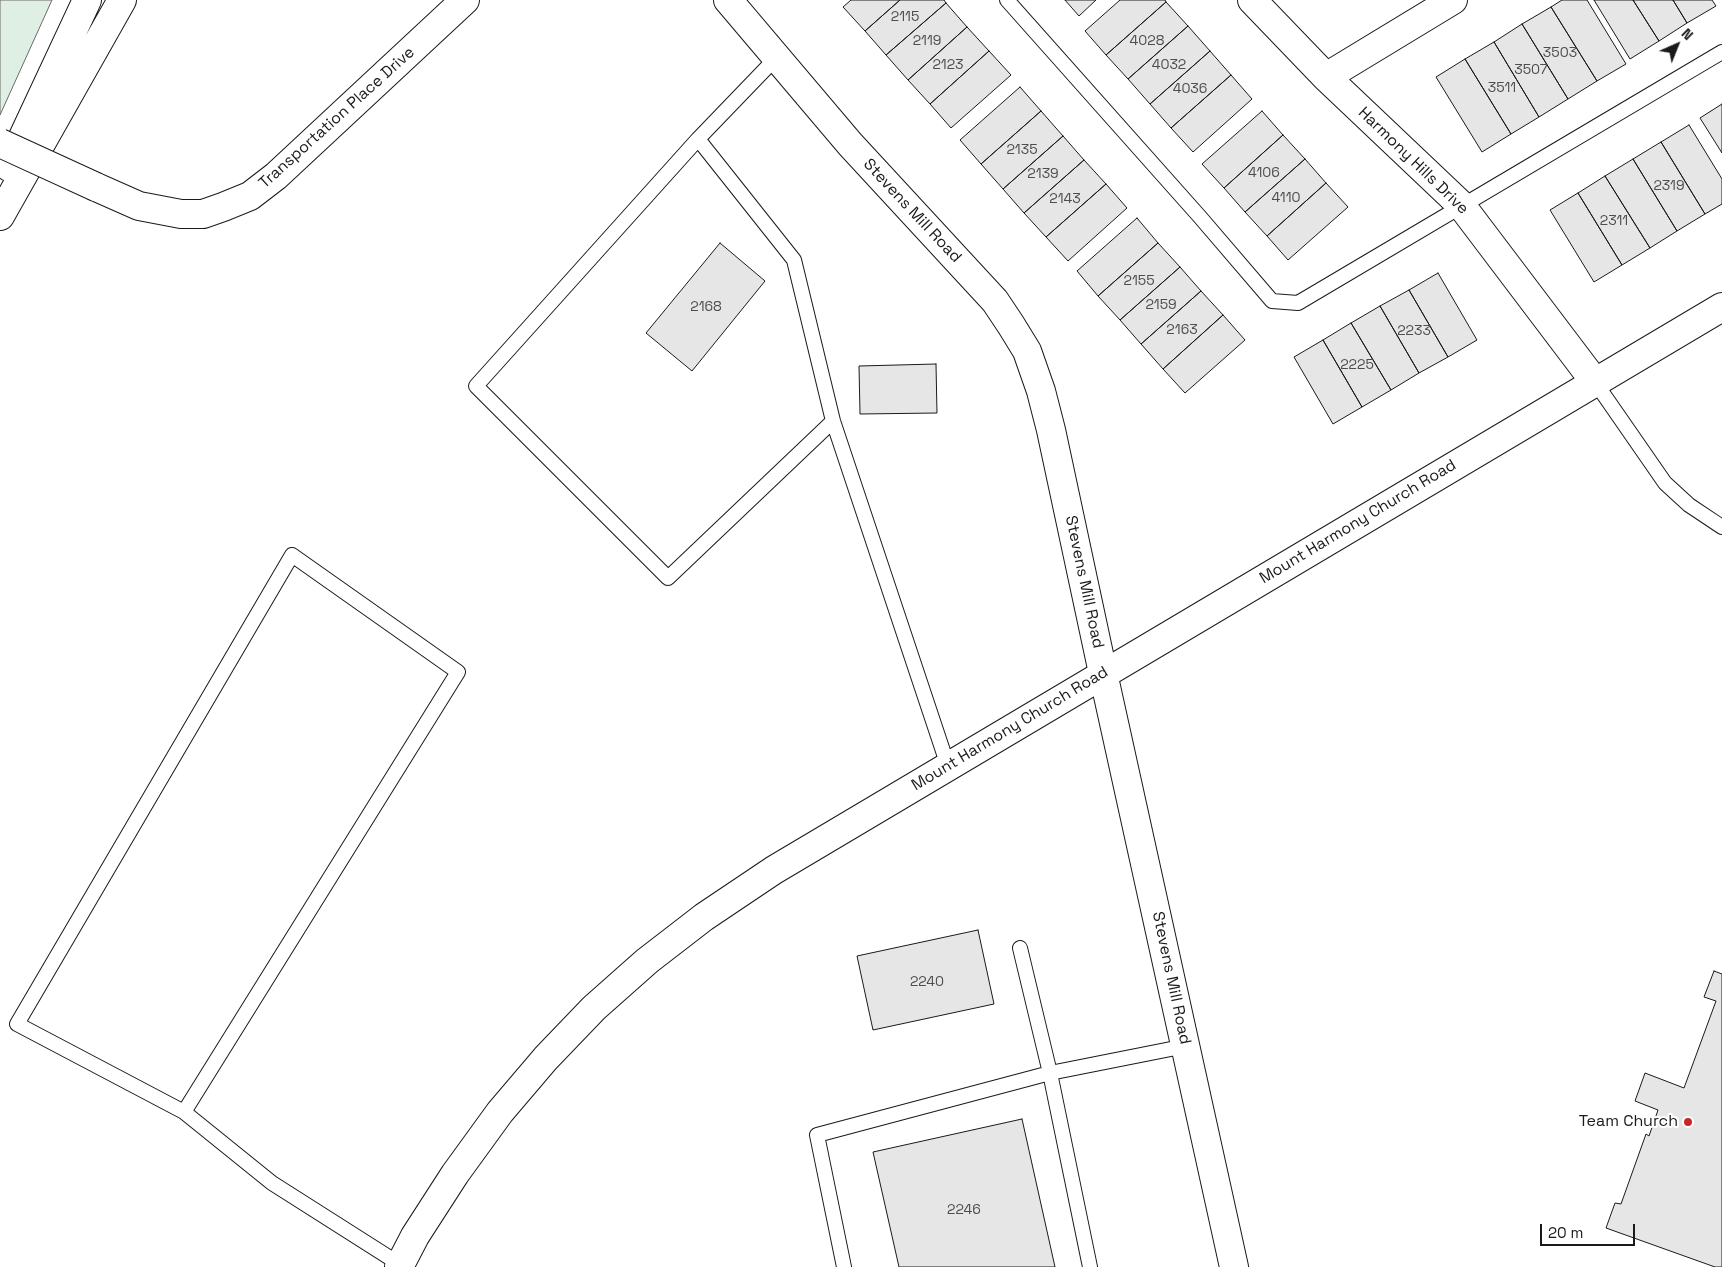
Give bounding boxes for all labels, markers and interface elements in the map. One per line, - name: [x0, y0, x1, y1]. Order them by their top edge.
- house number: 2115: [891, 9, 919, 25]
- north arrow: [1652, 20, 1702, 70]
- text: N: [1678, 24, 1697, 44]
- house number: 2119: [913, 33, 941, 49]
- house number: 4028: [1130, 33, 1164, 49]
- street label: Transportation Place Drive: [255, 43, 419, 193]
- house number: 3503: [1543, 45, 1577, 61]
- house number: 2123: [932, 57, 964, 73]
- house number: 4032: [1152, 57, 1186, 73]
- house number: 3507: [1514, 62, 1548, 78]
- house number: 3511: [1488, 80, 1516, 96]
- house number: 4036: [1173, 81, 1207, 97]
- street label: Harmony Hills Drive: [1354, 103, 1472, 219]
- house number: 2135: [1006, 142, 1038, 158]
- street label: Stevens Mill Road: [859, 155, 965, 267]
- house number: 4106: [1248, 165, 1280, 181]
- house number: 2139: [1027, 166, 1059, 182]
- house number: 2319: [1653, 178, 1685, 194]
- house number: 4110: [1271, 190, 1301, 206]
- house number: 2143: [1049, 191, 1081, 207]
- house number: 2311: [1600, 213, 1628, 229]
- house number: 2155: [1123, 273, 1155, 289]
- house number: 2159: [1145, 297, 1177, 313]
- house number: 2168: [690, 299, 722, 315]
- house number: 2163: [1166, 322, 1198, 338]
- house number: 2233: [1397, 323, 1431, 339]
- house number: 2225: [1340, 357, 1374, 373]
- street label: Mount Harmony Church Road: [1256, 456, 1460, 588]
- street label: Stevens Mill Road: [1061, 514, 1107, 650]
- street label: Mount Harmony Church Road: [908, 663, 1112, 795]
- street label: Stevens Mill Road: [1148, 910, 1194, 1046]
- house number: 2240: [910, 974, 944, 990]
- place label: Team Church: [1579, 1112, 1678, 1132]
- marker: Team Church: [1682, 1116, 1694, 1128]
- house number: 2246: [947, 1202, 981, 1218]
- scale bar: [1542, 1214, 1637, 1246]
- text: 20 m: [1548, 1223, 1583, 1242]

